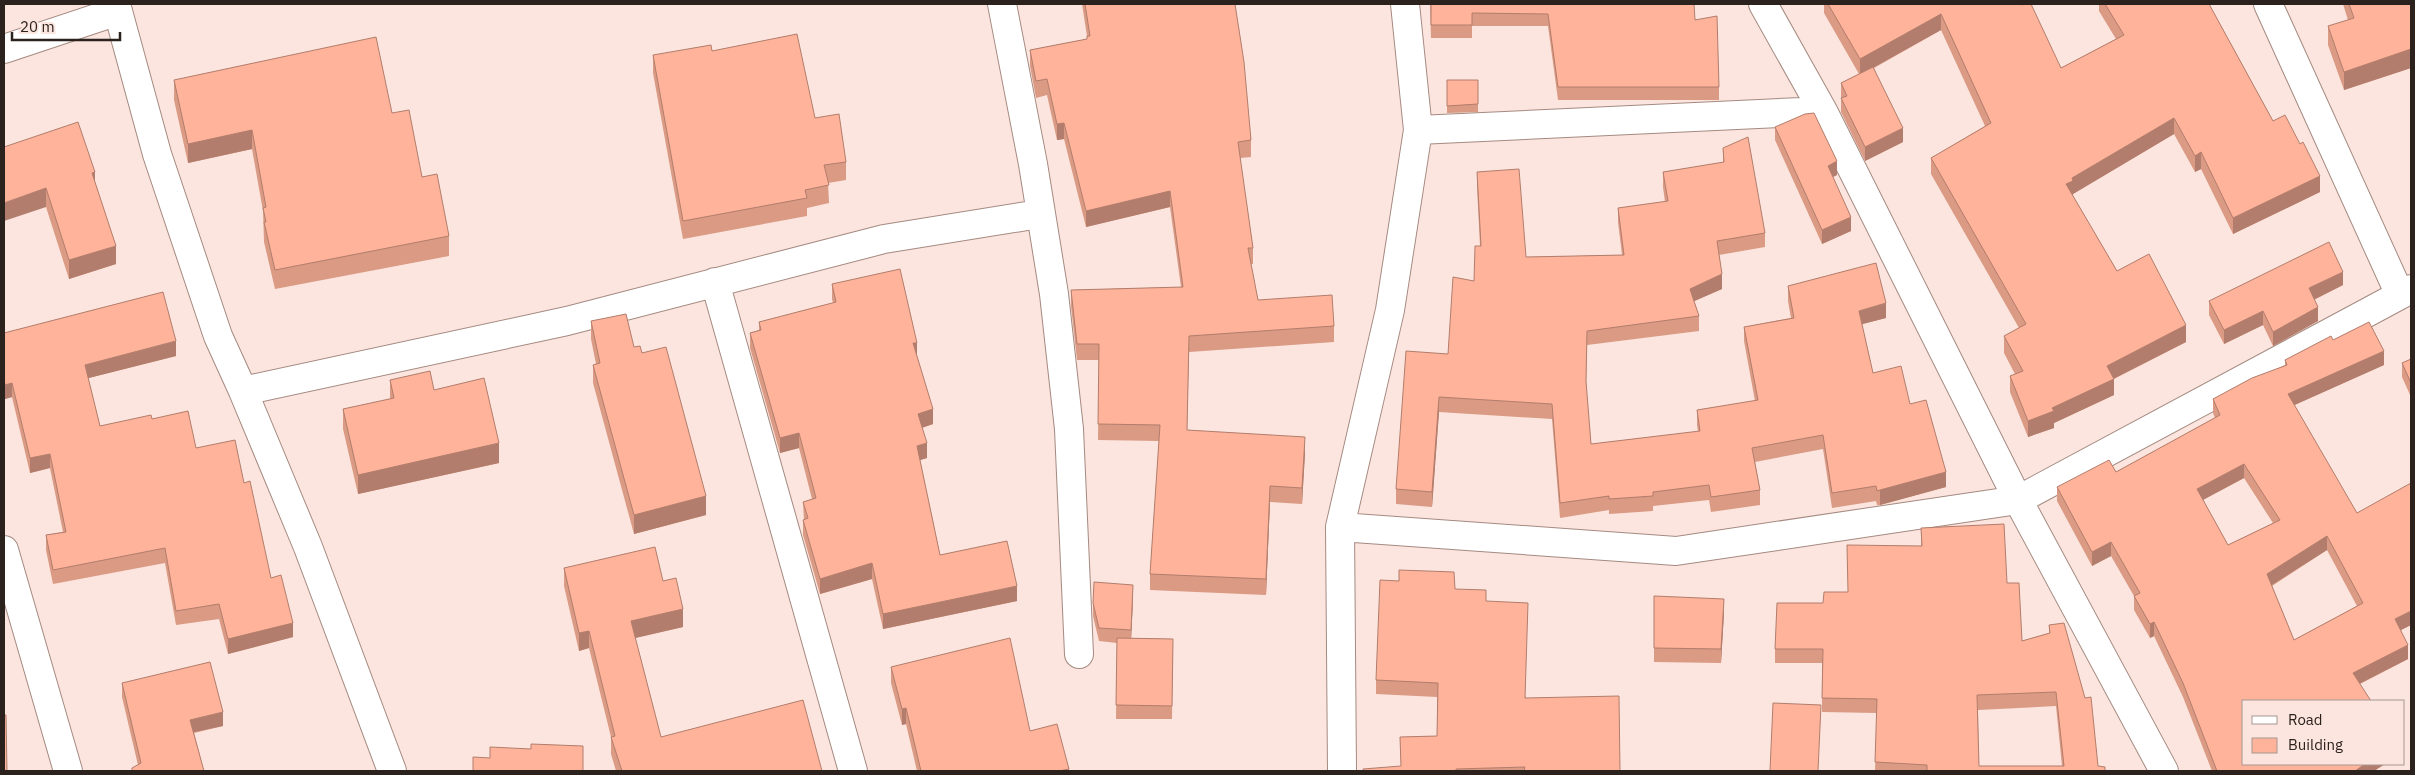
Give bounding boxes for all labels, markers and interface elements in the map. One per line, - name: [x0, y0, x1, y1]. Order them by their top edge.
- scale bar: [12, 10, 120, 42]
- text: 20 m: [20, 17, 55, 36]
- legend: [2242, 700, 2405, 765]
- text: Road: [2288, 710, 2323, 729]
- text: Building: [2288, 735, 2343, 754]

